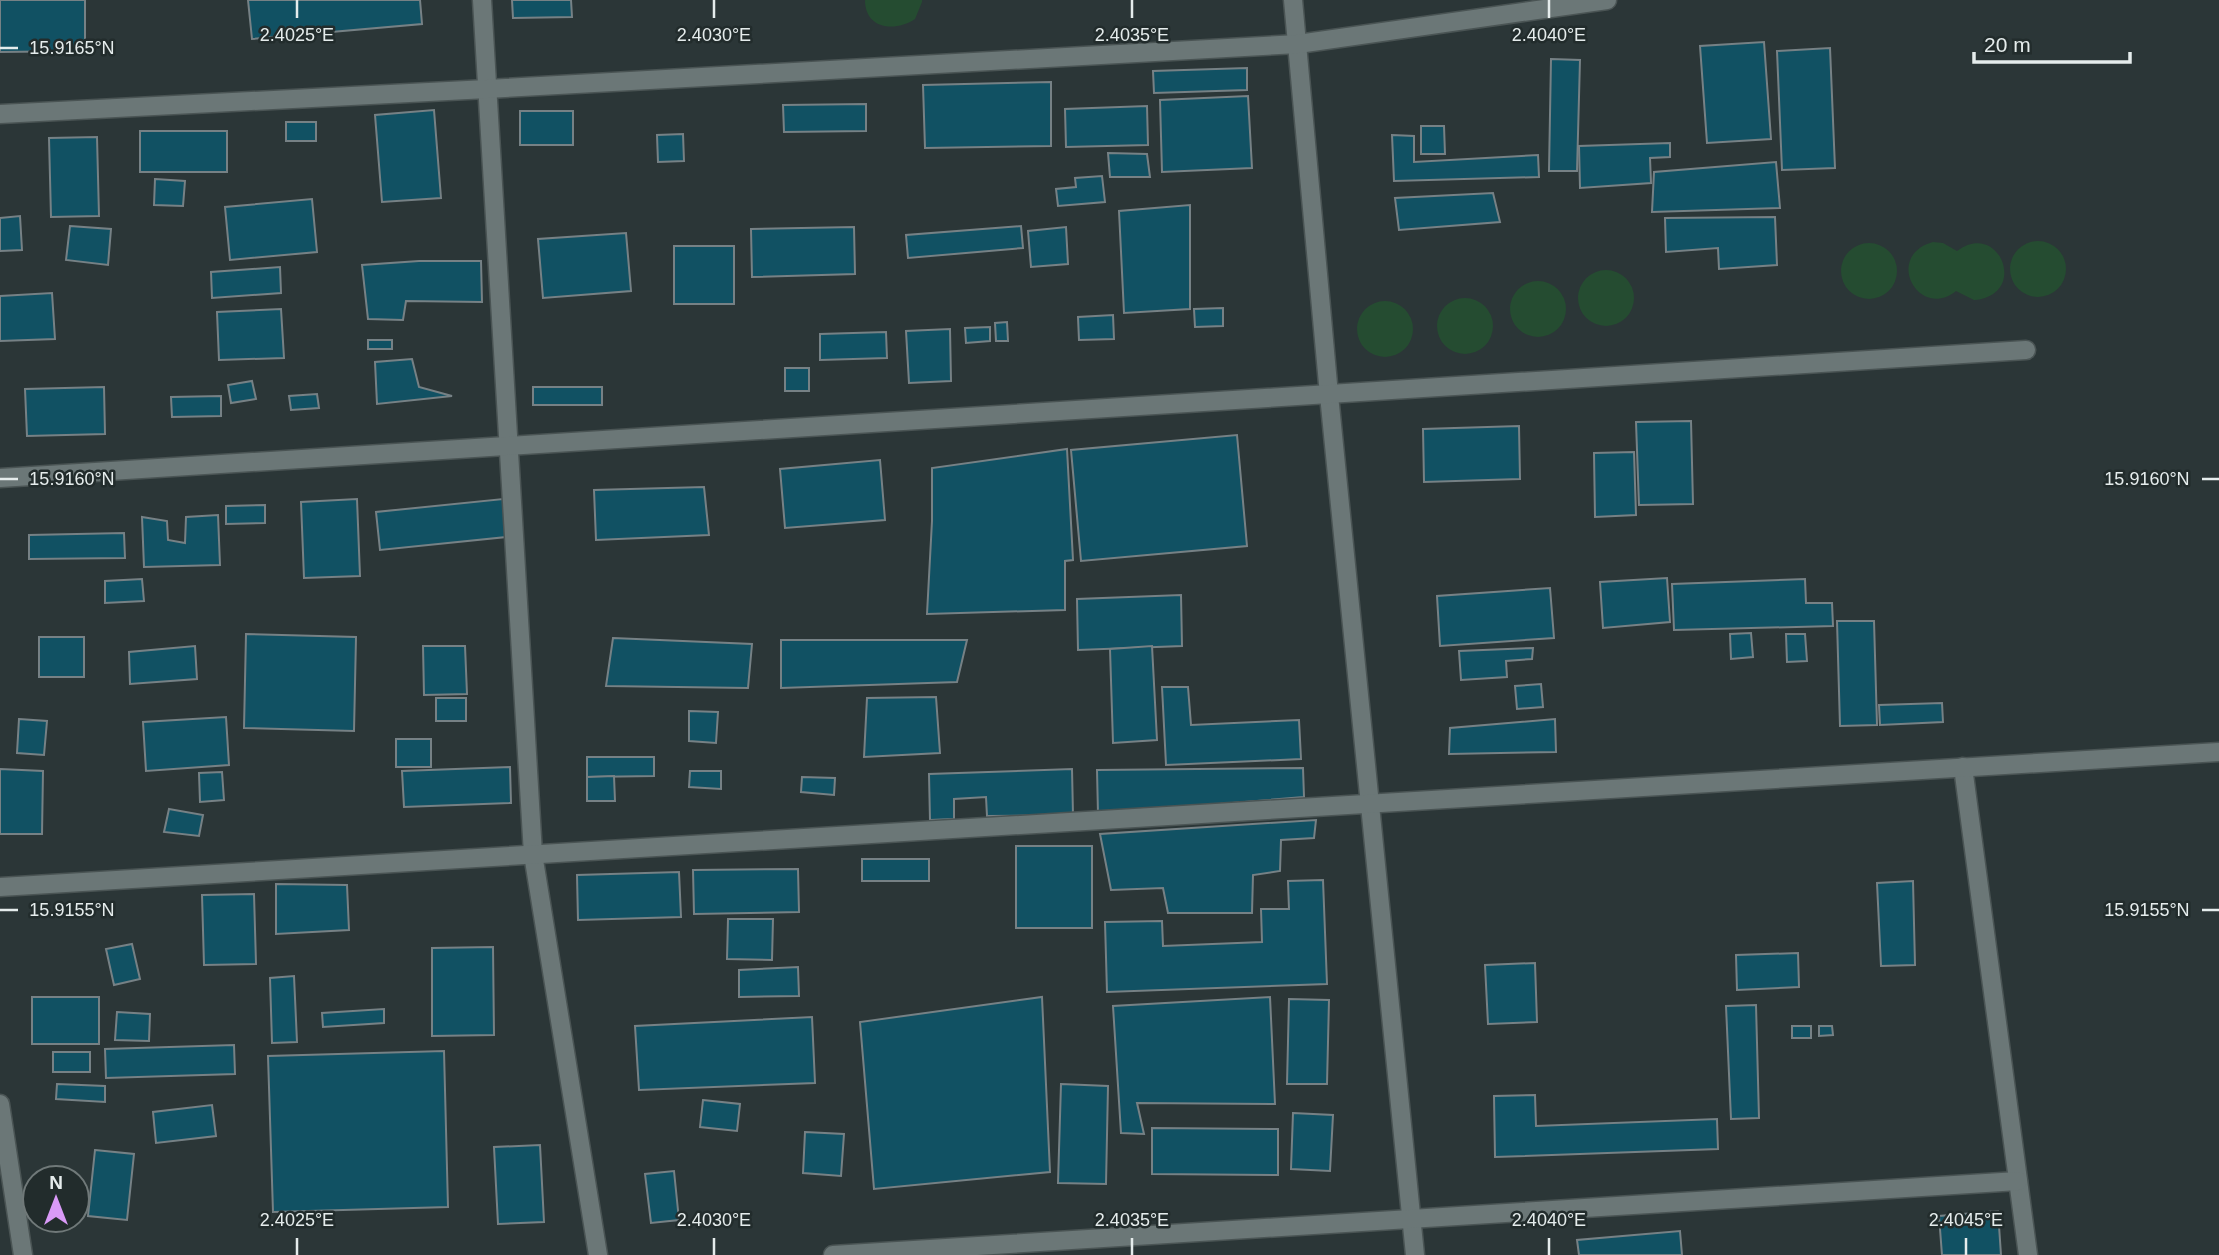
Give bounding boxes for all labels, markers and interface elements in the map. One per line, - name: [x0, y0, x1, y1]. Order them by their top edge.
- scale bar: [1974, 21, 2130, 65]
- text: 2.4025°E: [260, 25, 334, 45]
- text: 2.4030°E: [677, 25, 751, 45]
- text: 2.4035°E: [1095, 25, 1169, 45]
- text: 2.4040°E: [1512, 25, 1586, 45]
- text: 20 m: [1984, 33, 2031, 56]
- text: 15.9165°N: [29, 38, 115, 58]
- text: 15.9160°N: [29, 469, 115, 489]
- text: 15.9160°N: [2104, 469, 2190, 489]
- text: 15.9155°N: [29, 900, 115, 920]
- text: 15.9155°N: [2104, 900, 2190, 920]
- north arrow: [21, 1164, 91, 1234]
- text: N: [49, 1172, 63, 1193]
- text: 2.4025°E: [260, 1210, 334, 1230]
- text: 2.4030°E: [677, 1210, 751, 1230]
- text: 2.4035°E: [1095, 1210, 1169, 1230]
- text: 2.4040°E: [1512, 1210, 1586, 1230]
- text: 2.4045°E: [1929, 1210, 2003, 1230]

